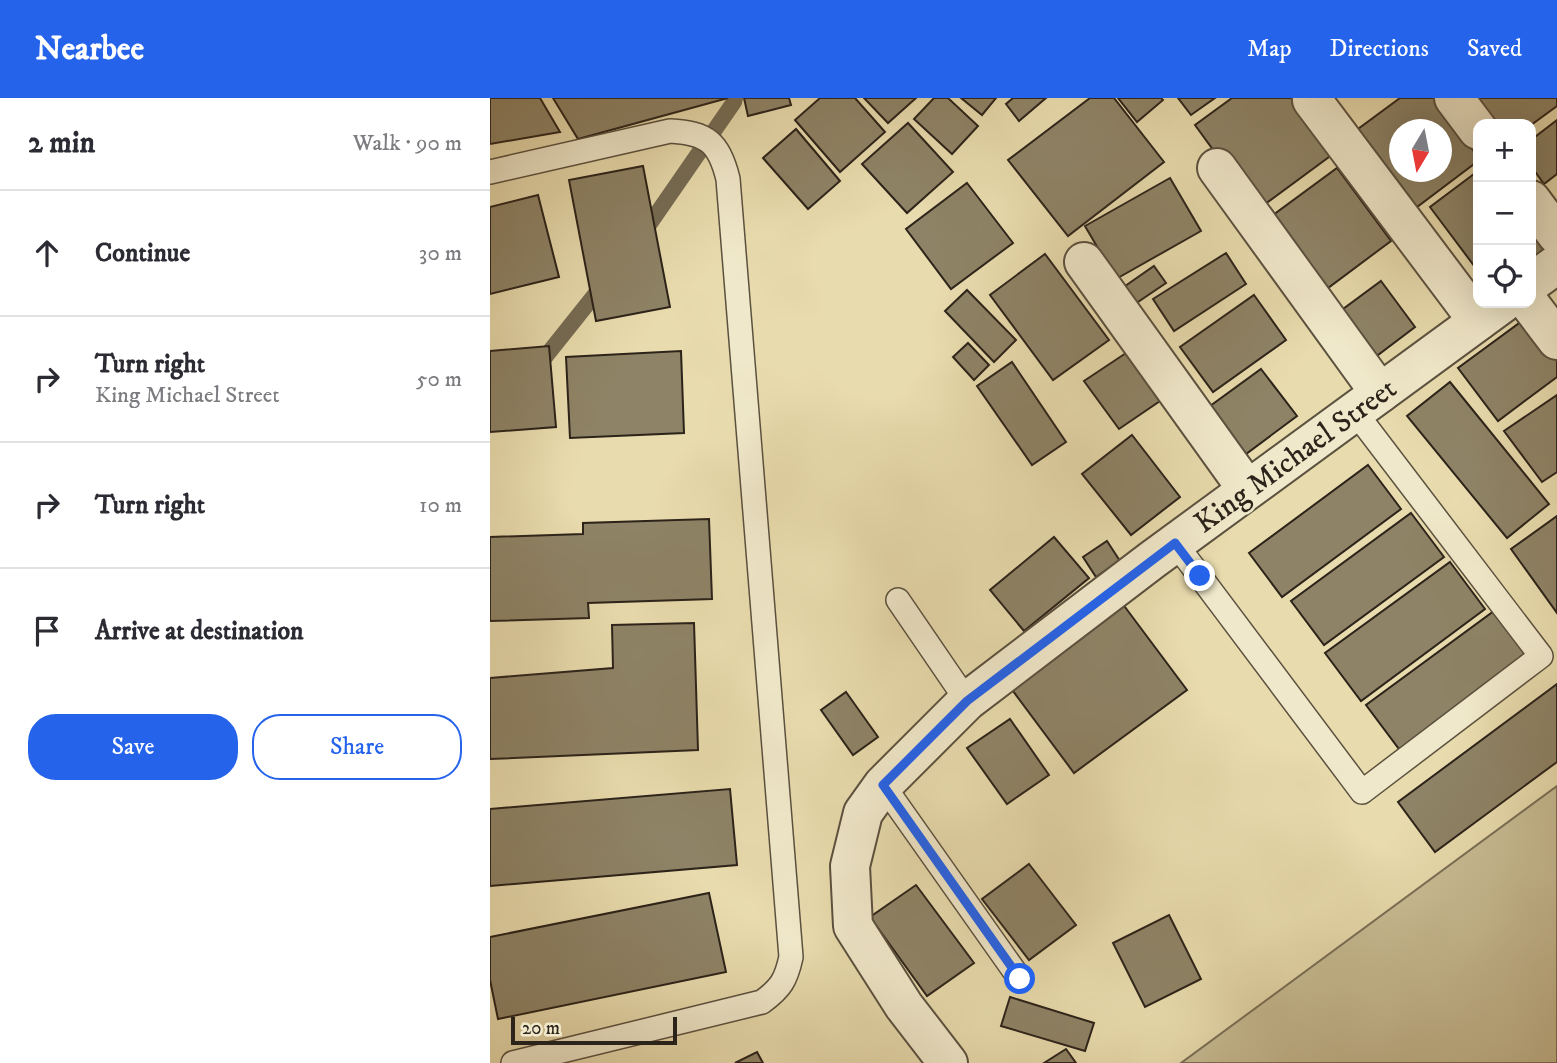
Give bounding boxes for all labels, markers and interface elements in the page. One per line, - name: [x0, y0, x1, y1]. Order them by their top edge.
- text: Nearbee: [35, 29, 144, 70]
- text: Map: [1247, 34, 1292, 64]
- text: Directions: [1330, 34, 1429, 64]
- text: Saved: [1467, 34, 1522, 64]
- north arrow: [1389, 119, 1452, 182]
- map controls: [1473, 119, 1536, 308]
- button: +: [1473, 119, 1536, 182]
- text: 2 min: [28, 125, 95, 162]
- text: Walk · 90 m: [353, 129, 462, 158]
- button: −: [1473, 182, 1536, 245]
- icon: ahead: [28, 234, 66, 272]
- text: Continue: [95, 237, 190, 270]
- text: 30 m: [419, 239, 462, 268]
- button: locate: [1473, 245, 1536, 308]
- text: Turn right: [95, 348, 205, 381]
- icon: right: [28, 360, 66, 398]
- text: 50 m: [416, 365, 462, 394]
- street label: King Michael Street: [1188, 370, 1404, 542]
- text: King Michael Street: [95, 381, 280, 410]
- icon: right: [28, 486, 66, 524]
- text: Turn right: [95, 489, 205, 522]
- text: 10 m: [419, 491, 462, 520]
- route end: [1184, 560, 1215, 591]
- icon: arrive: [28, 612, 66, 650]
- text: Arrive at destination: [95, 615, 304, 648]
- button: Save: [28, 714, 238, 780]
- button: Share: [252, 714, 462, 780]
- route start: [1004, 963, 1035, 994]
- scale bar: [511, 1014, 677, 1046]
- text: 20 m: [522, 1017, 560, 1040]

